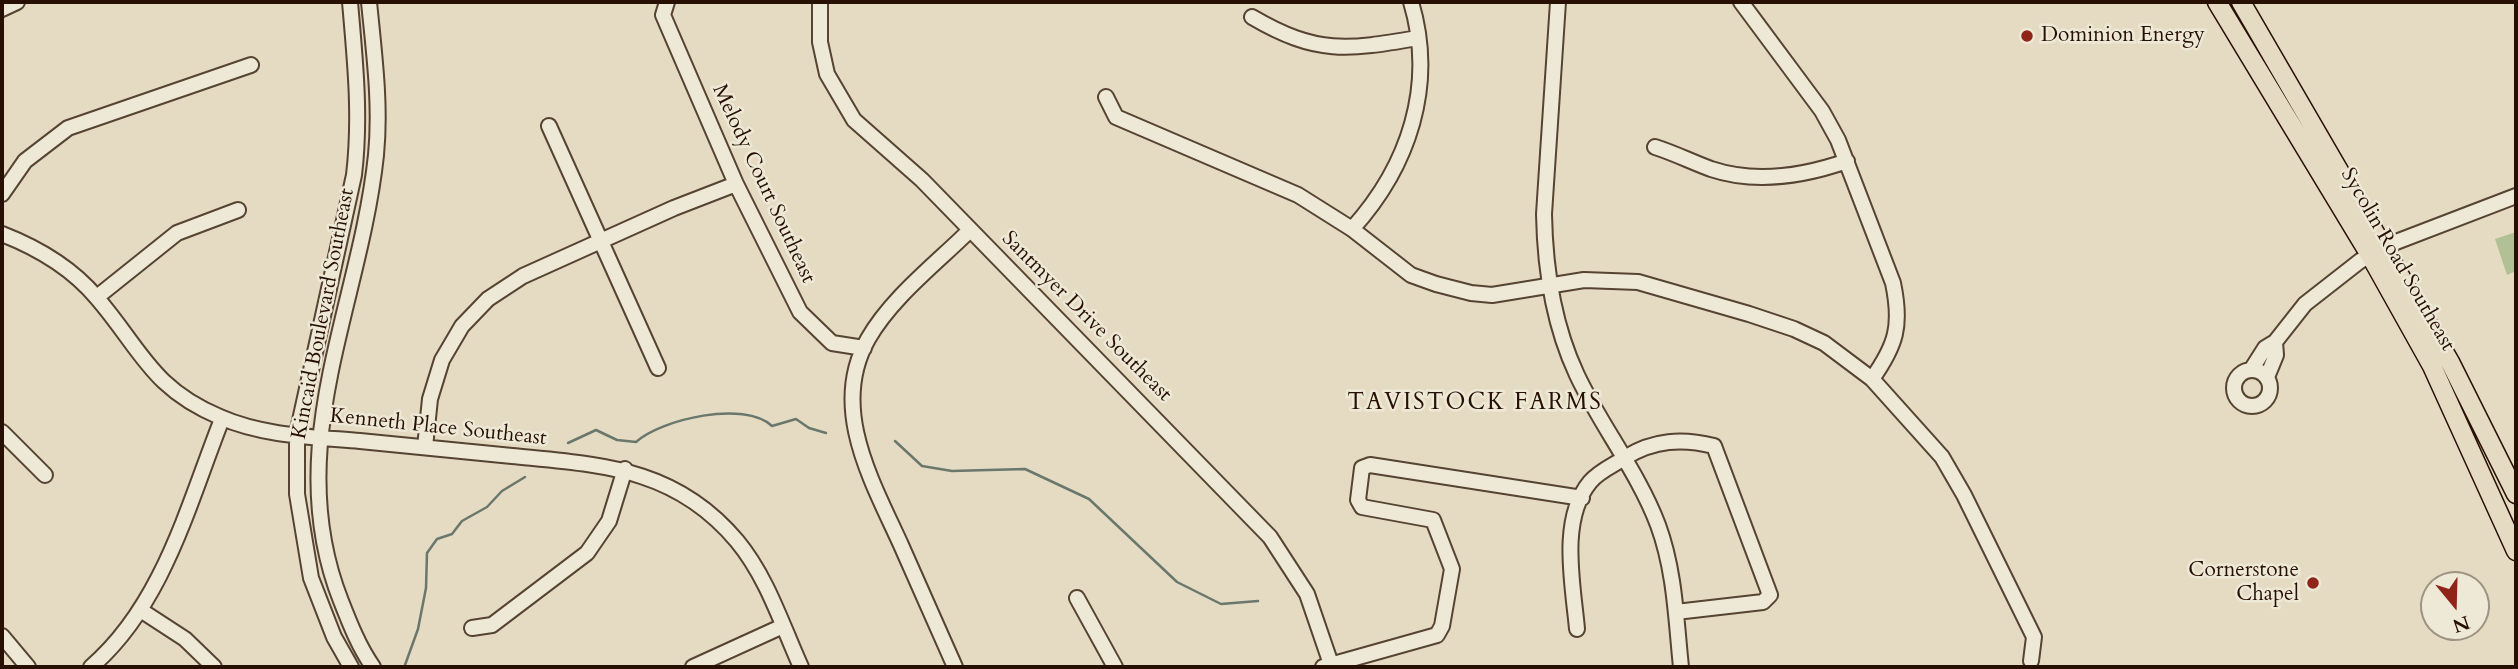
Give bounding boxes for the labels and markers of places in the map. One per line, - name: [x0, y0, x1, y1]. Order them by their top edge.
- place label: Dominion Energy: [2041, 23, 2205, 49]
- marker: Dominion Energy: [2019, 28, 2035, 44]
- place label: Cornerstone Chapel: [2188, 558, 2299, 608]
- marker: Cornerstone Chapel: [2305, 575, 2321, 591]

